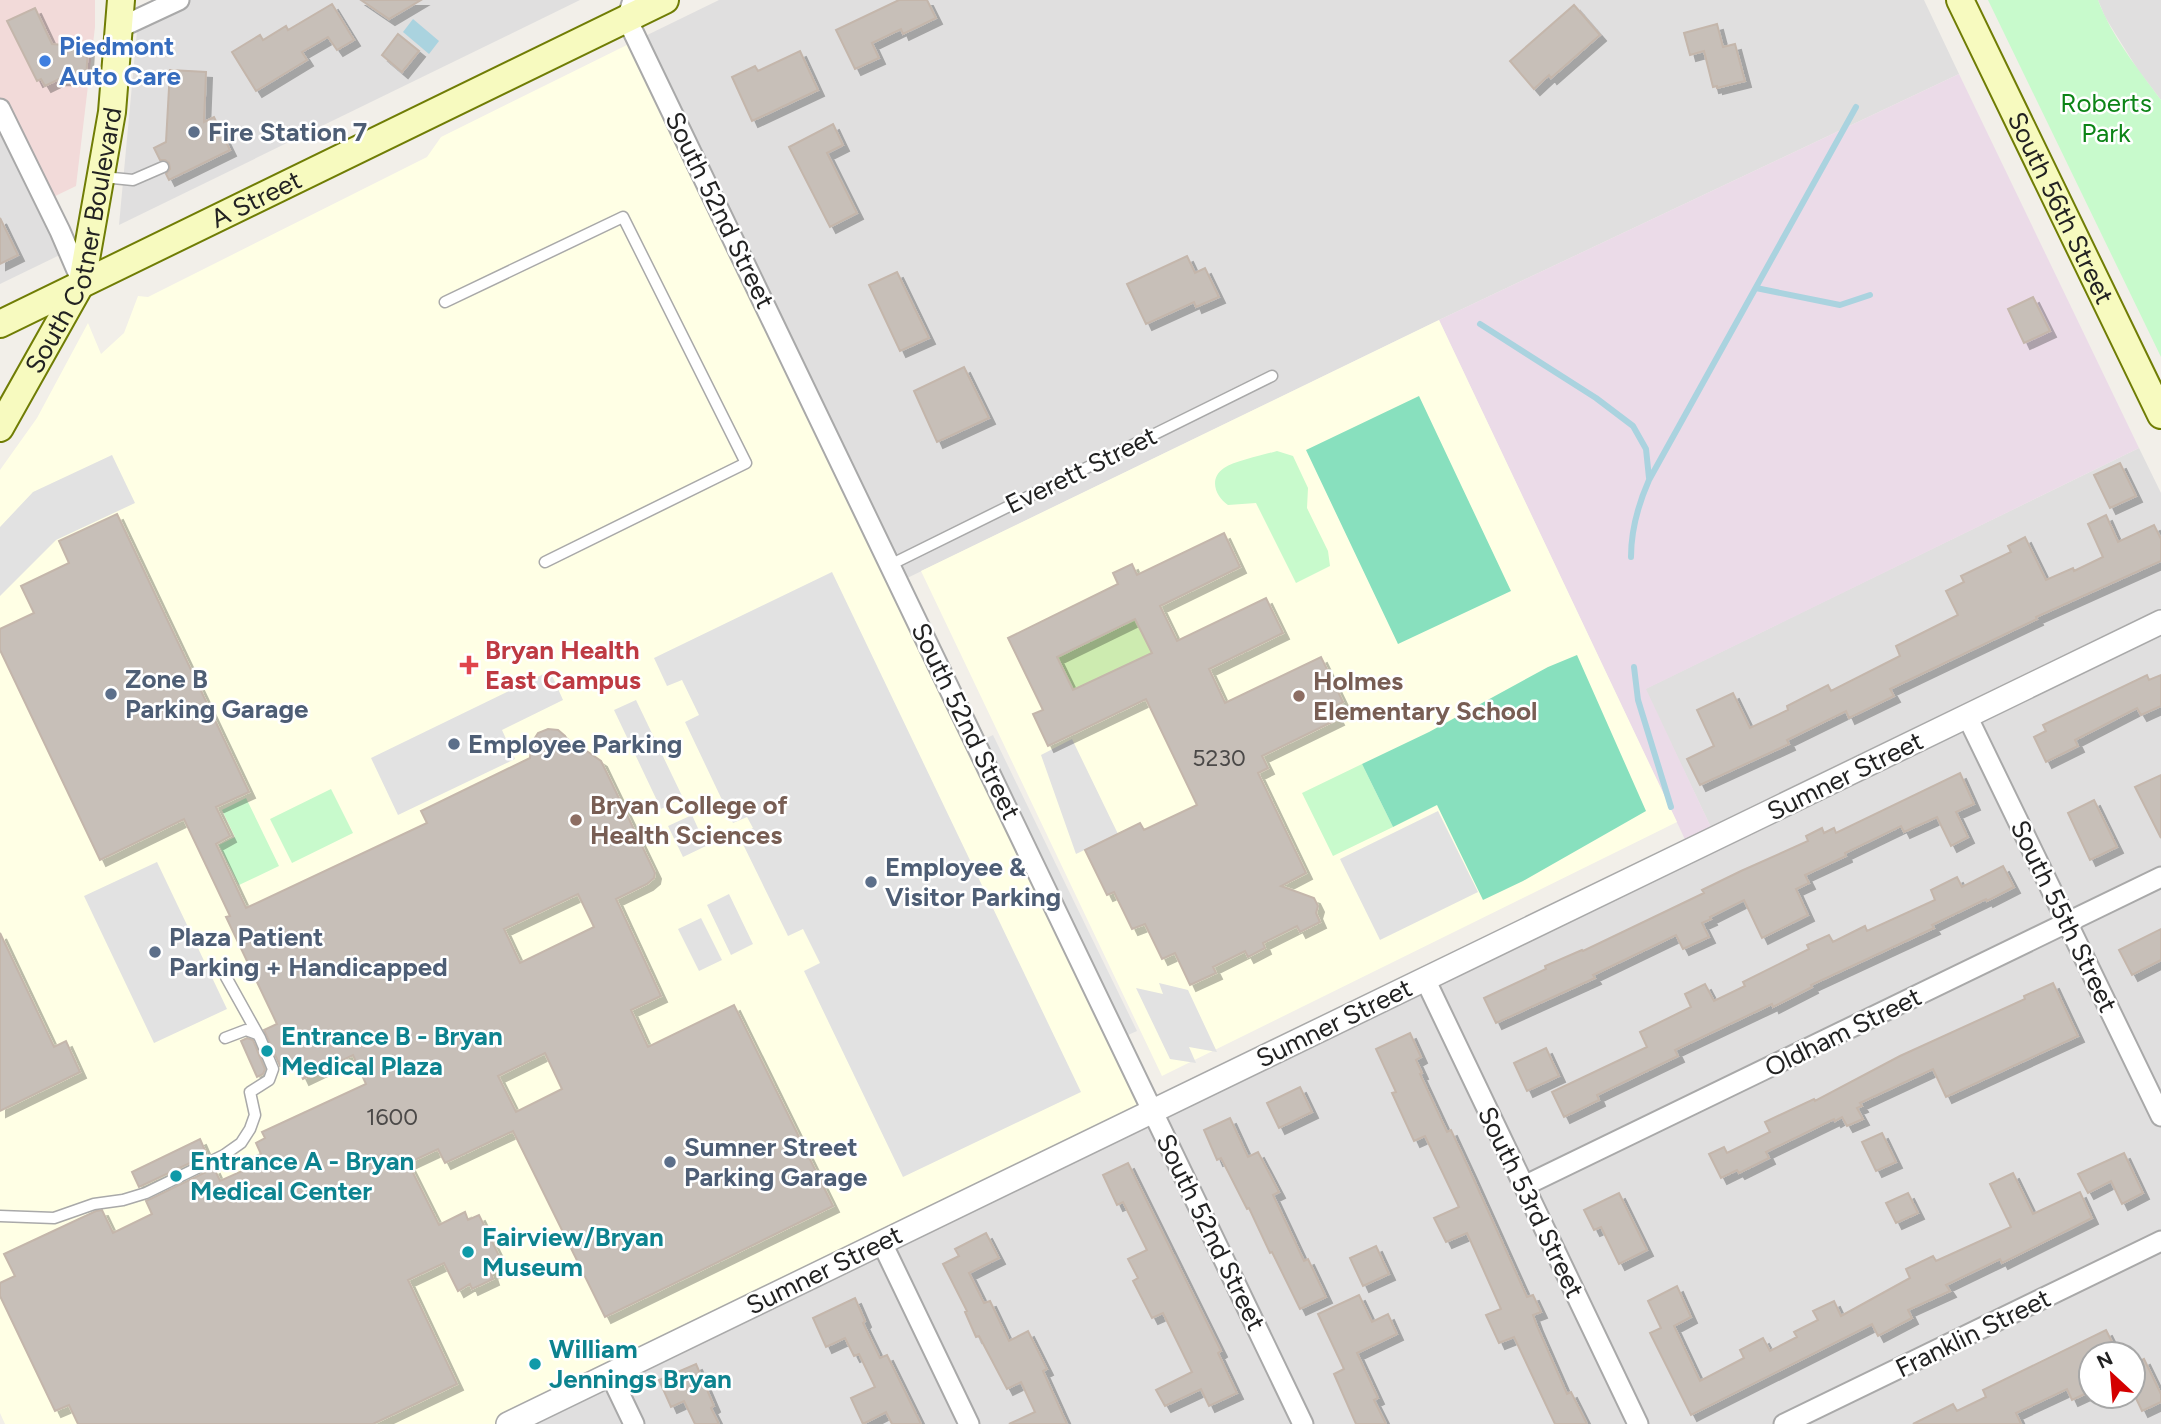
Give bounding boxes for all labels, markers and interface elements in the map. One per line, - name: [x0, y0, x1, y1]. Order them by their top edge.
- place label: Piedmont Auto Care: [59, 30, 181, 92]
- marker: Piedmont Auto Care: [37, 53, 53, 69]
- park label: Roberts Park: [2060, 87, 2152, 149]
- street label: South Cotner Boulevard: [18, 105, 129, 379]
- street label: South 52nd Street: [659, 106, 782, 314]
- street label: South 56th Street: [2001, 107, 2121, 309]
- place label: Fire Station 7: [208, 116, 367, 148]
- marker: Fire Station 7: [186, 124, 202, 140]
- street label: A Street: [206, 163, 307, 235]
- street label: Everett Street: [1000, 419, 1162, 520]
- street label: South 52nd Street: [905, 617, 1028, 825]
- place label: Bryan Health East Campus: [485, 634, 641, 696]
- marker: Bryan Health East Campus: [459, 655, 479, 675]
- place label: Zone B Parking Garage: [125, 663, 308, 725]
- place label: Holmes Elementary School: [1313, 665, 1537, 727]
- marker: Zone B Parking Garage: [103, 686, 119, 702]
- marker: Holmes Elementary School: [1291, 688, 1307, 704]
- street label: Sumner Street: [1762, 724, 1928, 827]
- place label: Employee Parking: [468, 728, 682, 760]
- marker: Employee Parking: [446, 736, 462, 752]
- house number: 5230: [1192, 744, 1246, 772]
- place label: Bryan College of Health Sciences: [590, 789, 789, 851]
- marker: Bryan College of Health Sciences: [568, 812, 584, 828]
- street label: South 55th Street: [2004, 815, 2124, 1017]
- place label: Employee & Visitor Parking: [885, 851, 1061, 913]
- marker: Employee & Visitor Parking: [863, 874, 879, 890]
- place label: Plaza Patient Parking + Handicapped: [169, 921, 448, 983]
- marker: Plaza Patient Parking + Handicapped: [147, 944, 163, 960]
- street label: Sumner Street: [1251, 971, 1417, 1074]
- street label: Oldham Street: [1759, 980, 1927, 1084]
- place label: Entrance B - Bryan Medical Plaza: [281, 1020, 503, 1082]
- marker: Entrance B - Bryan Medical Plaza: [259, 1043, 275, 1059]
- street label: South 53rd Street: [1471, 1101, 1591, 1303]
- house number: 1600: [366, 1103, 418, 1131]
- street label: South 52nd Street: [1150, 1128, 1273, 1336]
- place label: Sumner Street Parking Garage: [684, 1131, 867, 1193]
- place label: Entrance A - Bryan Medical Center: [190, 1145, 414, 1207]
- marker: Sumner Street Parking Garage: [662, 1154, 678, 1170]
- marker: Entrance A - Bryan Medical Center: [168, 1168, 184, 1184]
- street label: Sumner Street: [741, 1218, 907, 1321]
- place label: Fairview/Bryan Museum: [482, 1221, 664, 1283]
- marker: Fairview/Bryan Museum: [460, 1244, 476, 1260]
- street label: Franklin Street: [1890, 1282, 2056, 1384]
- place label: William Jennings Bryan: [549, 1333, 732, 1395]
- north arrow: [2077, 1340, 2147, 1410]
- text: N: [2093, 1347, 2116, 1374]
- marker: William Jennings Bryan: [527, 1356, 543, 1372]

